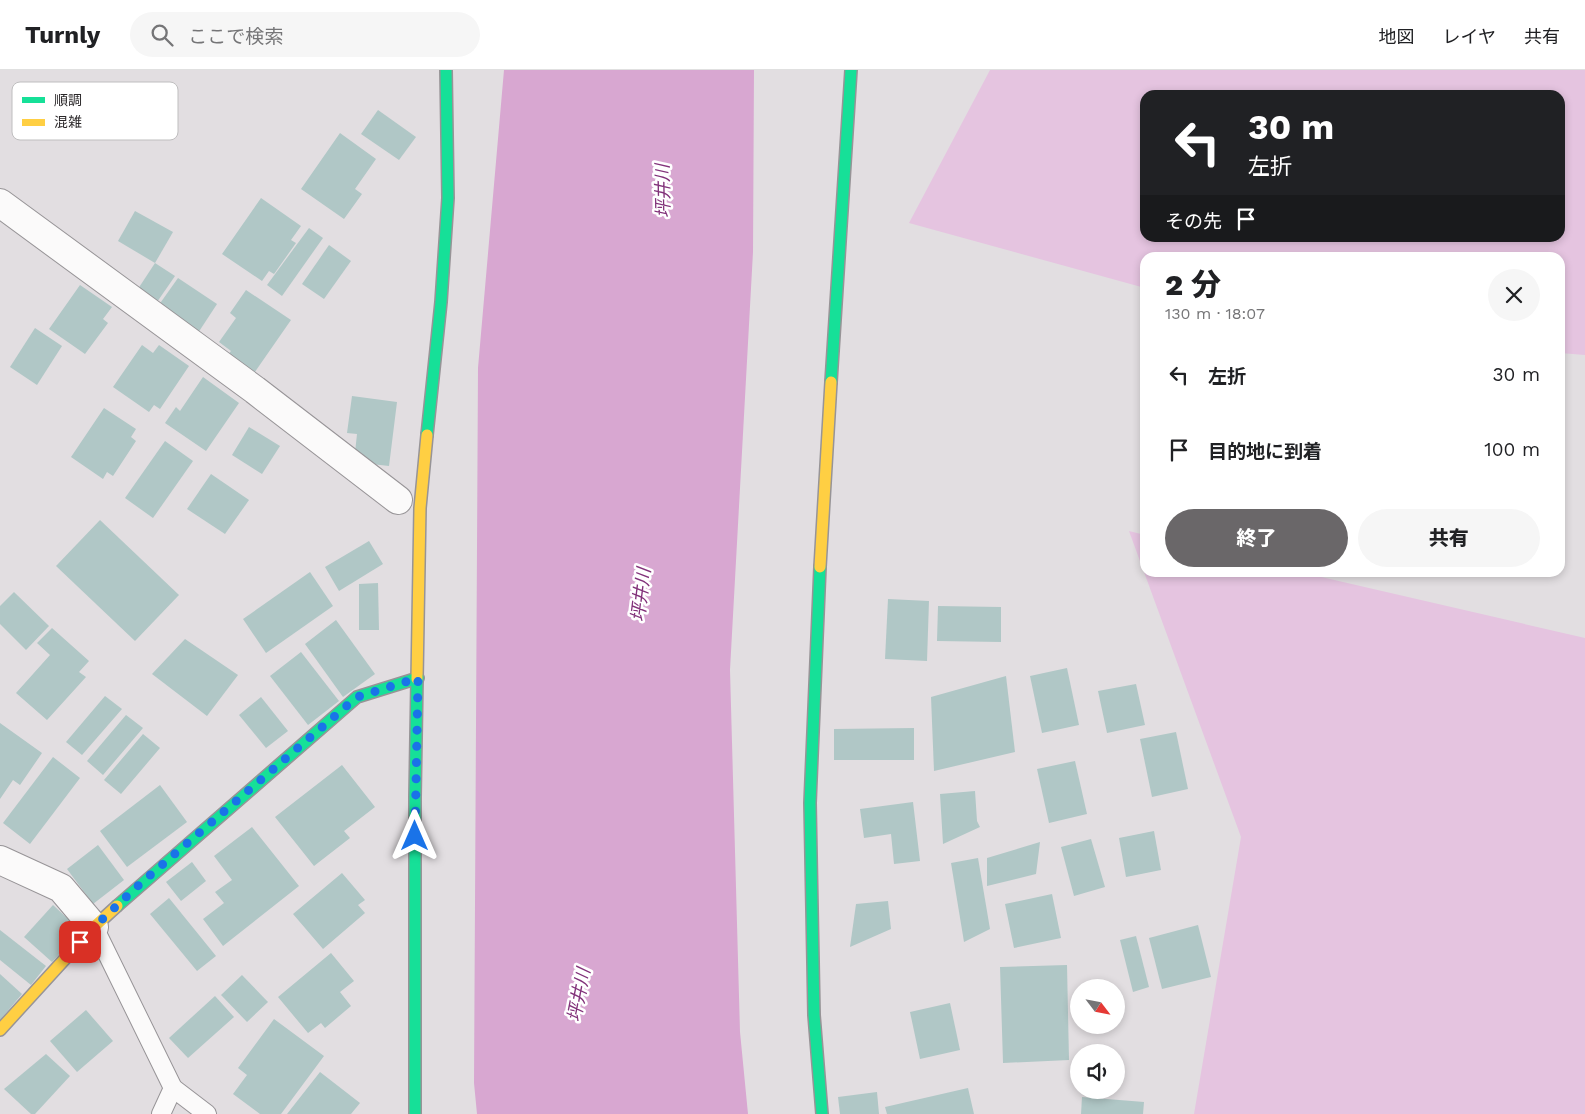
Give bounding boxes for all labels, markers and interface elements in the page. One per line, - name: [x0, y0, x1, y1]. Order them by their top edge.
- search box: [130, 12, 480, 57]
- text: Turnly: [25, 21, 100, 49]
- icon: search: [148, 21, 176, 49]
- text: ここで検索: [188, 25, 283, 48]
- text: 地図: [1379, 26, 1415, 47]
- text: レイヤ: [1443, 26, 1496, 47]
- text: 共有: [1524, 26, 1560, 47]
- legend: [12, 82, 178, 140]
- text: 順調: [54, 92, 82, 108]
- text: 30 m: [1248, 106, 1334, 148]
- icon: left: [1165, 110, 1230, 175]
- text: 混雑: [54, 114, 82, 130]
- text: 左折: [1248, 154, 1292, 179]
- water label: 坪井川: [651, 162, 673, 218]
- icon: arrive: [1232, 205, 1260, 233]
- text: その先: [1165, 210, 1222, 233]
- text: 2 分: [1165, 267, 1221, 302]
- button: close: [1488, 269, 1540, 321]
- text: 130 m · 18:07: [1165, 304, 1265, 323]
- icon: left: [1165, 361, 1193, 389]
- text: 30 m: [1493, 363, 1540, 386]
- text: 左折: [1208, 365, 1246, 388]
- icon: arrive: [1165, 436, 1193, 464]
- text: 100 m: [1484, 438, 1540, 461]
- text: 目的地に到着: [1208, 440, 1322, 463]
- button: 終了: [1165, 509, 1348, 567]
- button: 共有: [1358, 509, 1540, 567]
- water label: 坪井川: [627, 565, 654, 623]
- position arrow: [388, 809, 440, 861]
- pin: [59, 921, 101, 963]
- icon: arrive: [66, 928, 94, 956]
- water label: 坪井川: [563, 964, 594, 1023]
- north arrow: [1070, 979, 1125, 1034]
- map controls: [1070, 979, 1125, 1099]
- button: sound: [1070, 1044, 1125, 1099]

